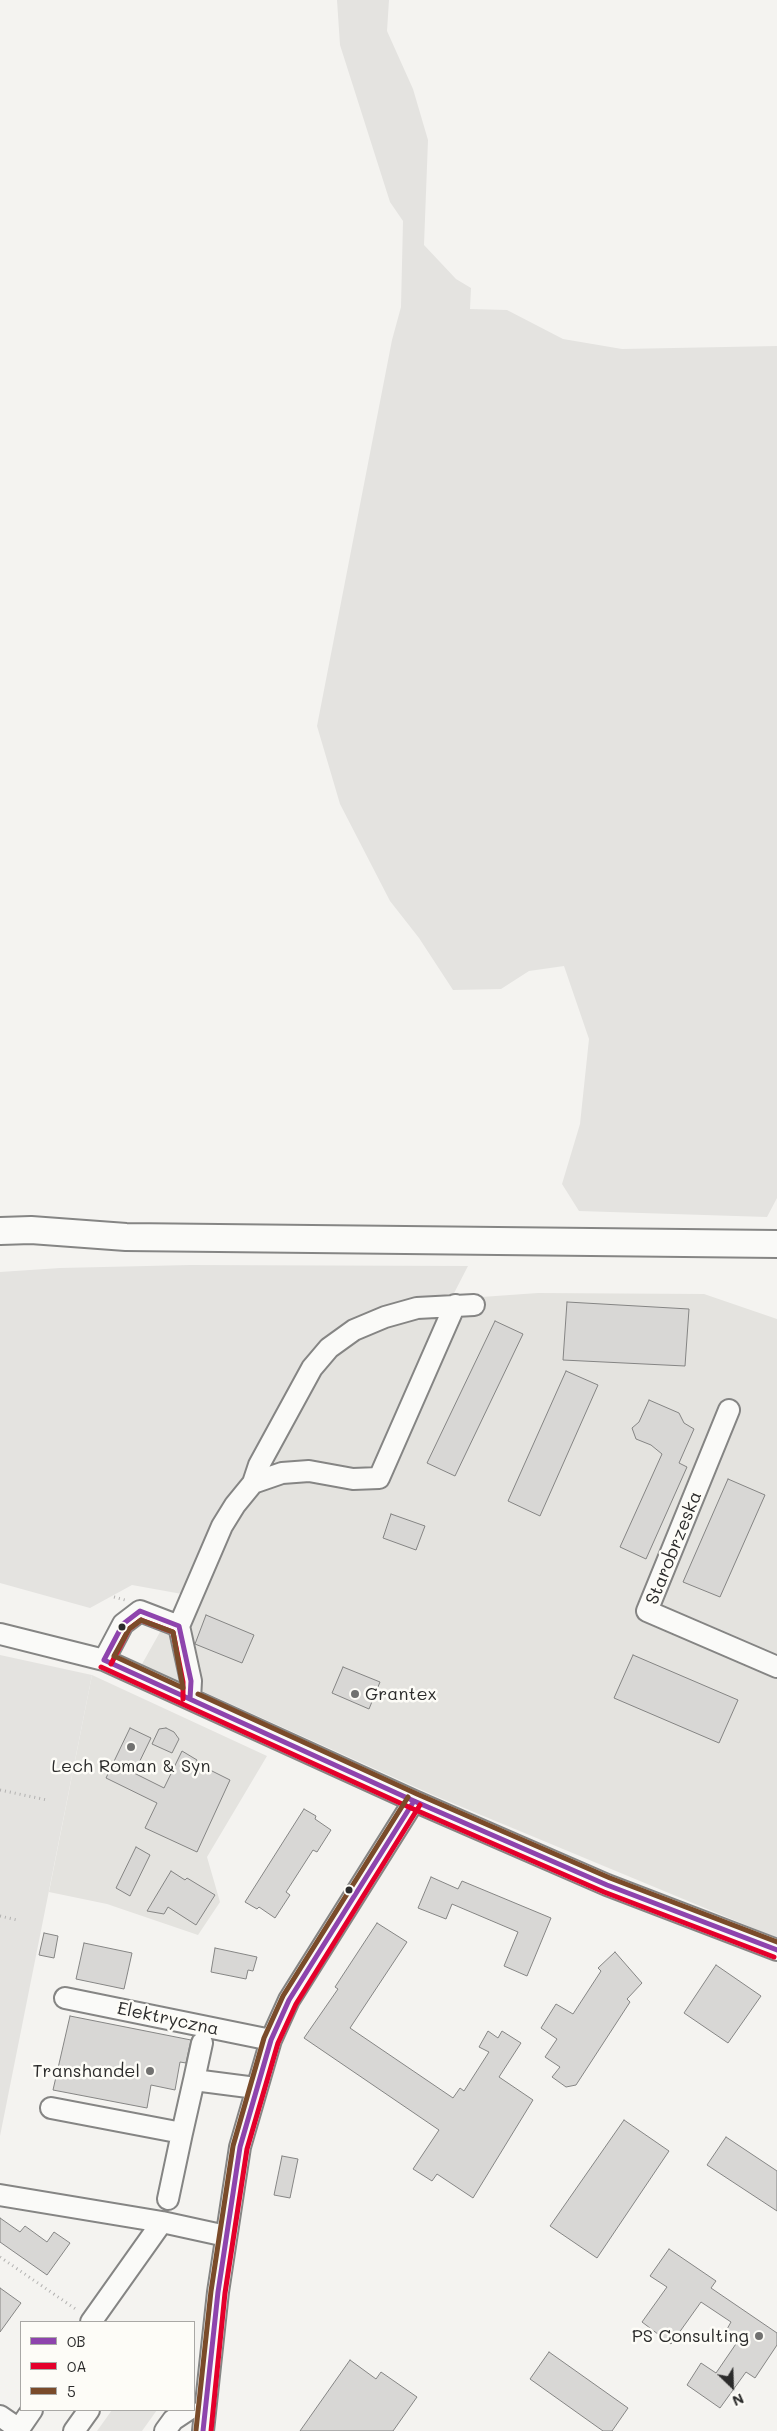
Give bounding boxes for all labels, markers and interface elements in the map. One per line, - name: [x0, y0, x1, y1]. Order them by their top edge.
- street label: Starobrzeska: [641, 1488, 707, 1608]
- unlabelled marker: [117, 1622, 127, 1632]
- place label: Grantex: [365, 1683, 437, 1705]
- marker: Grantex: [349, 1688, 361, 1700]
- marker: Lech Roman & Syn: [125, 1741, 137, 1753]
- place label: Lech Roman & Syn: [52, 1755, 210, 1777]
- unlabelled marker: [344, 1885, 354, 1895]
- street label: Elektryczna: [115, 1998, 221, 2040]
- place label: Transhandel: [33, 2060, 140, 2082]
- marker: Transhandel: [144, 2065, 156, 2077]
- legend: [20, 2321, 195, 2411]
- place label: PS Consulting: [632, 2325, 749, 2347]
- marker: PS Consulting: [753, 2330, 765, 2342]
- text: 0B: [67, 2331, 86, 2351]
- text: 0A: [67, 2356, 87, 2376]
- north arrow: [707, 2361, 757, 2411]
- text: 5: [67, 2381, 76, 2401]
- text: N: [730, 2389, 747, 2411]

